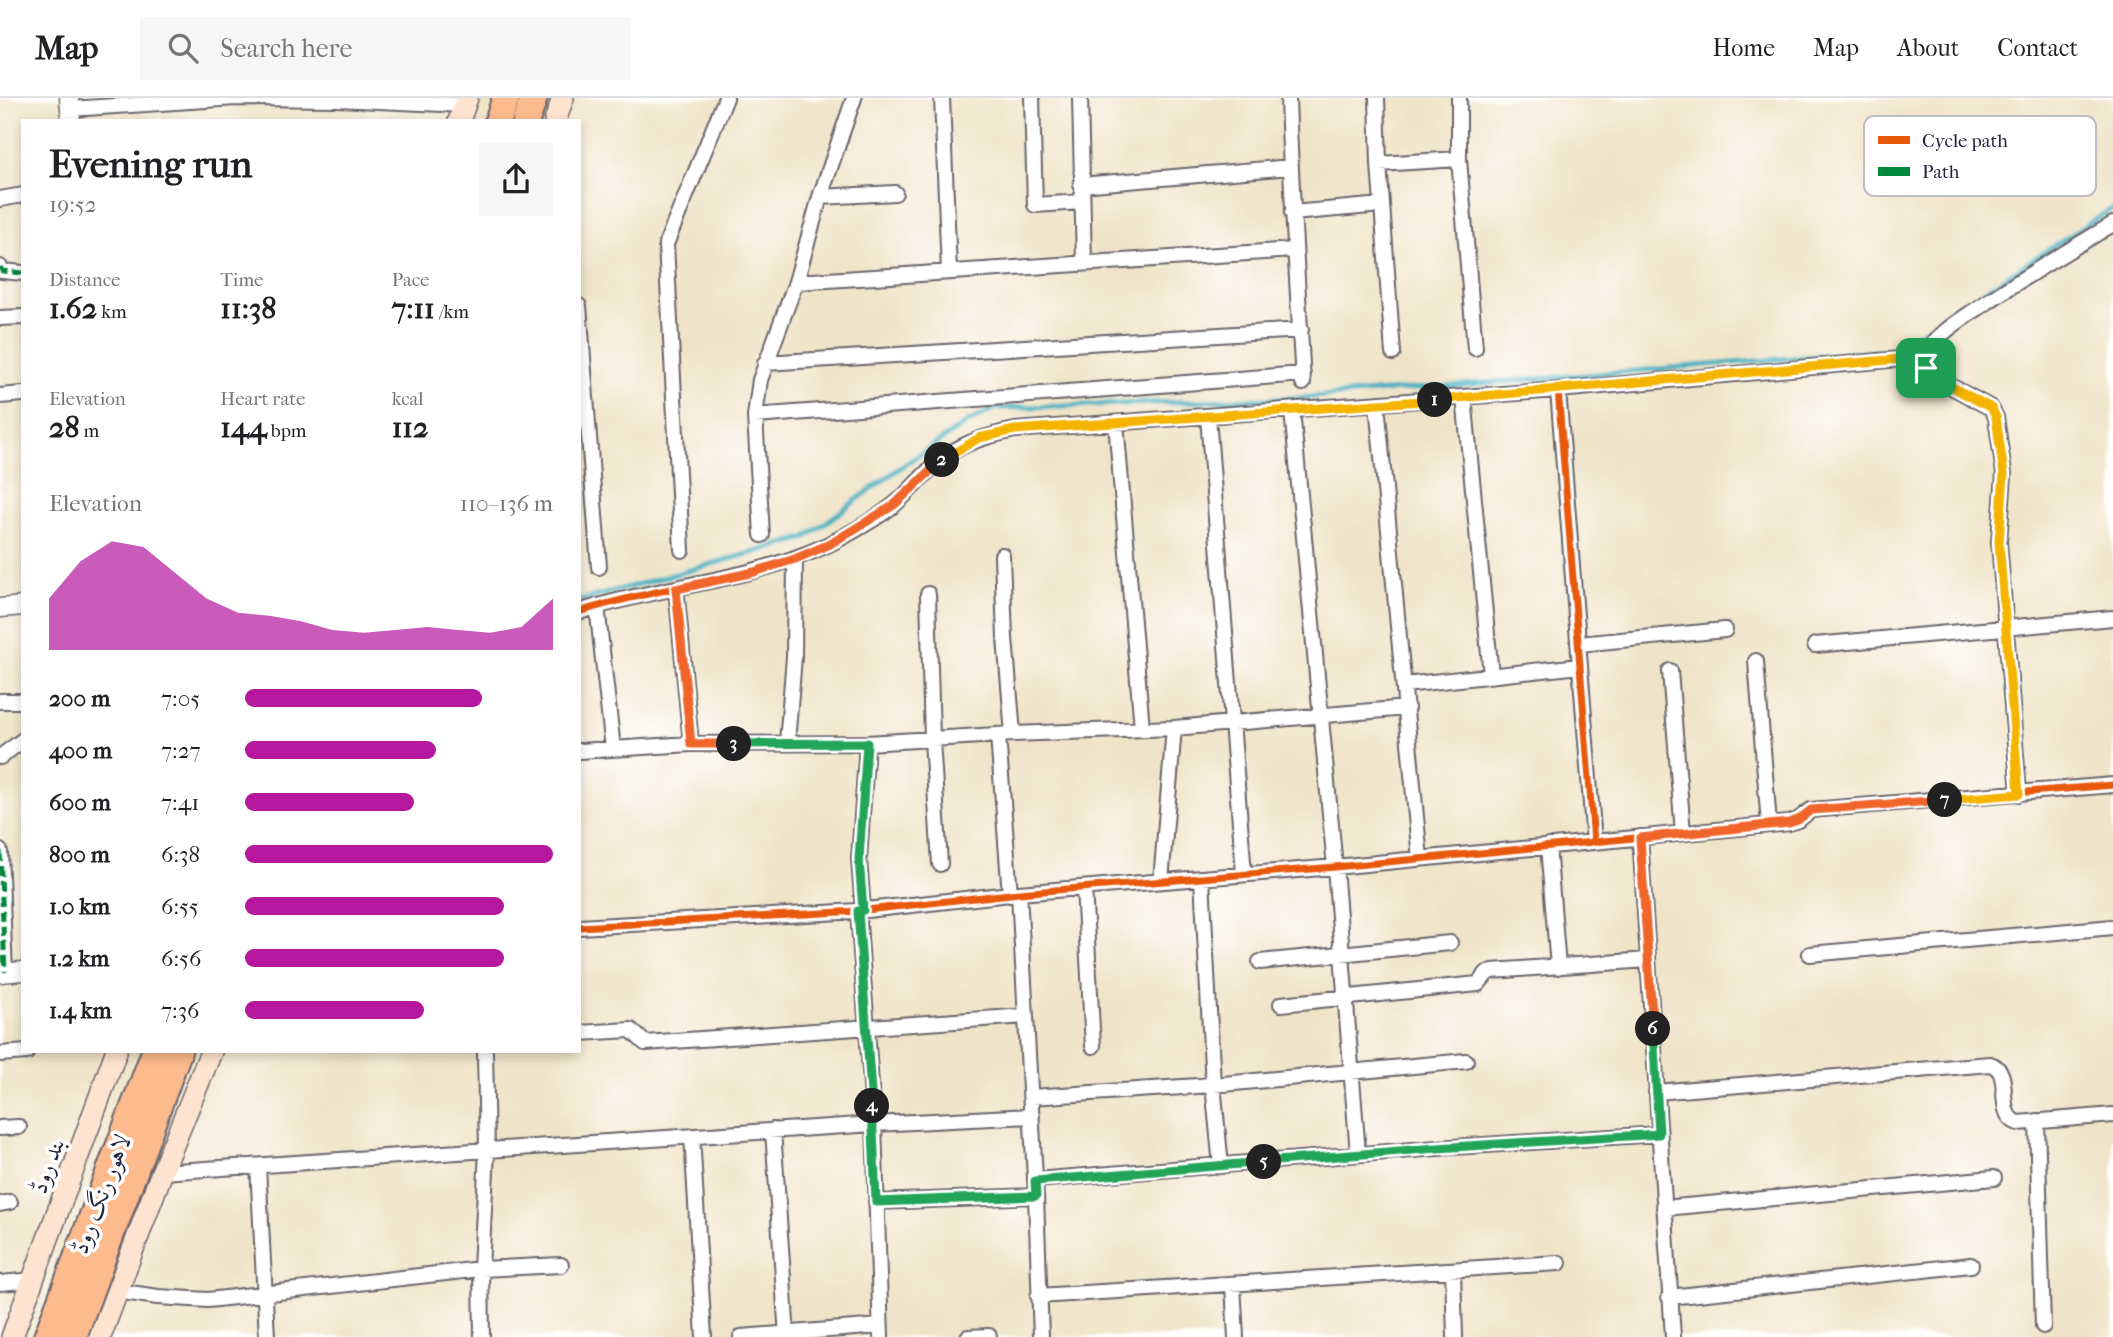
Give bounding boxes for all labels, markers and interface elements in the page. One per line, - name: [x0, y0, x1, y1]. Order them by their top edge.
- search box: [140, 17, 630, 80]
- text: Map: [35, 29, 98, 68]
- icon: search: [164, 29, 202, 67]
- text: Search here: [220, 33, 352, 64]
- text: Home: [1713, 34, 1775, 62]
- text: Map: [1813, 34, 1859, 62]
- text: About: [1897, 34, 1959, 62]
- text: Contact: [1997, 34, 2078, 62]
- legend: [1864, 116, 2096, 196]
- text: Cycle path: [1922, 130, 2008, 152]
- text: Evening run: [49, 142, 252, 187]
- button: share: [479, 142, 553, 216]
- text: Path: [1922, 161, 1960, 183]
- text: 19:52: [49, 191, 97, 218]
- text: Distance: [49, 269, 120, 291]
- text: Time: [220, 269, 264, 291]
- text: Pace: [392, 269, 430, 291]
- text: 1.62: [49, 291, 97, 326]
- text: 11:38: [220, 291, 276, 326]
- text: 7:11: [392, 291, 435, 326]
- text: km: [97, 301, 127, 323]
- text: /km: [435, 301, 469, 323]
- pin: [1896, 338, 1956, 398]
- icon: arrive: [1907, 349, 1945, 387]
- pin: 1: [1418, 382, 1452, 418]
- text: Elevation: [49, 388, 126, 410]
- text: Heart rate: [220, 388, 305, 410]
- text: kcal: [392, 388, 424, 410]
- text: 1: [1431, 388, 1438, 410]
- text: 28: [49, 410, 80, 445]
- text: 144: [220, 410, 267, 445]
- text: 112: [392, 410, 429, 445]
- text: m: [80, 420, 99, 442]
- text: bpm: [267, 420, 307, 442]
- pin: 2: [925, 442, 960, 478]
- text: 2: [937, 448, 946, 470]
- text: Elevation: [49, 490, 142, 517]
- text: 110–136 m: [460, 490, 553, 517]
- text: 200 m: [49, 685, 110, 712]
- text: 7:05: [161, 685, 200, 712]
- pin: 3: [716, 726, 752, 762]
- text: 3: [730, 732, 737, 754]
- text: 400 m: [49, 737, 112, 764]
- text: 7:27: [161, 737, 201, 764]
- pin: 7: [1927, 782, 1962, 818]
- text: 7: [1940, 788, 1949, 810]
- text: 600 m: [49, 789, 111, 816]
- text: 7:41: [161, 789, 199, 816]
- text: 800 m: [49, 841, 110, 868]
- text: 6:38: [161, 841, 200, 868]
- text: 1.0 km: [49, 893, 110, 920]
- text: 6:55: [161, 893, 199, 920]
- text: 1.2 km: [49, 945, 109, 972]
- text: 6:56: [161, 945, 201, 972]
- text: 1.4 km: [49, 997, 112, 1024]
- text: 7:36: [161, 997, 200, 1024]
- pin: 6: [1636, 1012, 1670, 1046]
- text: 6: [1647, 1017, 1658, 1039]
- pin: 4: [854, 1088, 890, 1124]
- text: 4: [866, 1094, 877, 1116]
- street label: لاہور رنگ روڈ: [64, 1130, 138, 1258]
- street label: بند روڈ: [24, 1135, 70, 1197]
- pin: 5: [1246, 1144, 1282, 1180]
- text: 5: [1259, 1150, 1268, 1172]

